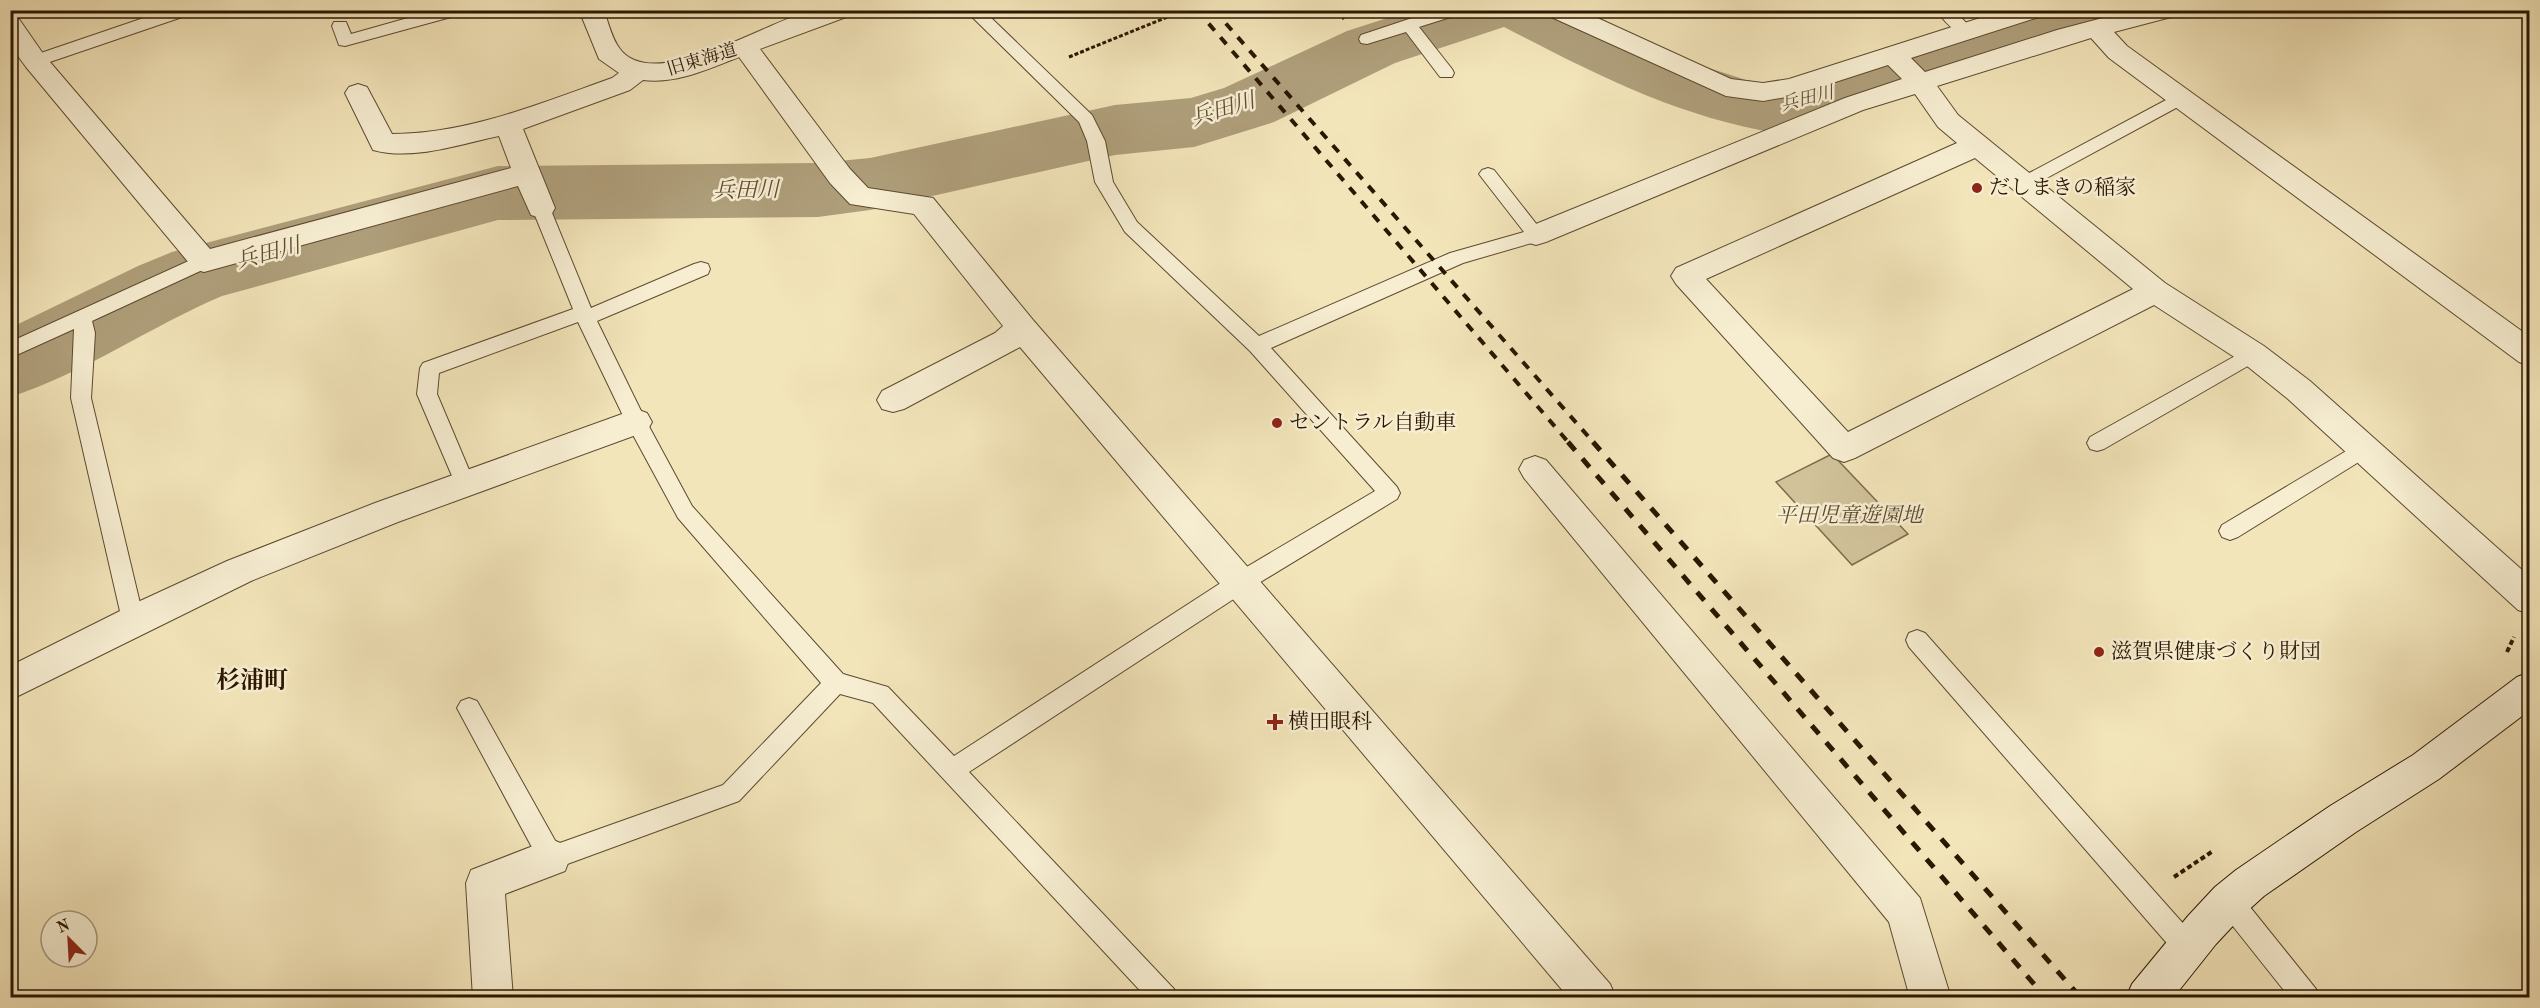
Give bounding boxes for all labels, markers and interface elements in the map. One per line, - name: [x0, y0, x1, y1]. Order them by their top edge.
- street label: 旧東海道: [664, 39, 739, 79]
- water label: 兵田川: [1778, 81, 1837, 114]
- water label: 兵田川: [1188, 87, 1260, 130]
- place label: だしまきの稲家: [1989, 176, 2136, 199]
- water label: 兵田川: [713, 177, 781, 203]
- marker: だしまきの稲家: [1970, 181, 1984, 195]
- water label: 兵田川: [233, 232, 305, 273]
- place label: セントラル自動車: [1289, 411, 1456, 434]
- marker: セントラル自動車: [1270, 416, 1284, 430]
- park label: 平田児童遊園地: [1776, 504, 1924, 527]
- place label: 滋賀県健康づくり財団: [2111, 640, 2321, 663]
- marker: 滋賀県健康づくり財団: [2092, 645, 2106, 659]
- district label: 杉浦町: [216, 667, 288, 694]
- place label: 横田眼科: [1288, 710, 1372, 733]
- marker: 横田眼科: [1266, 713, 1284, 731]
- north arrow: [39, 909, 99, 969]
- text: N: [55, 917, 73, 937]

